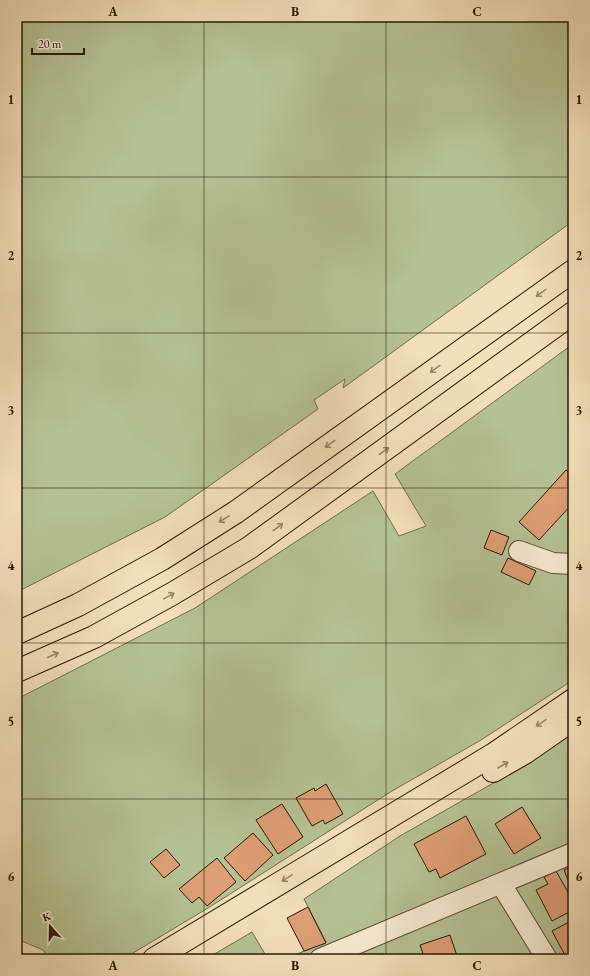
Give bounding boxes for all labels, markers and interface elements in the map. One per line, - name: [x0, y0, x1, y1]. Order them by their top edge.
- text: A: [107, 3, 118, 20]
- text: B: [291, 3, 299, 20]
- text: C: [472, 3, 482, 20]
- scale bar: [32, 30, 84, 56]
- text: 20 m: [38, 36, 62, 52]
- text: 1: [8, 91, 15, 108]
- text: 1: [576, 91, 583, 108]
- text: 2: [8, 247, 15, 264]
- text: 2: [576, 247, 583, 264]
- one-way arrow: [536, 289, 547, 297]
- one-way arrow: [430, 365, 441, 373]
- text: 3: [8, 402, 15, 419]
- text: 3: [576, 402, 583, 419]
- one-way arrow: [324, 440, 335, 448]
- one-way arrow: [378, 446, 389, 455]
- one-way arrow: [218, 515, 229, 524]
- one-way arrow: [273, 523, 284, 531]
- text: 4: [8, 557, 15, 574]
- text: 4: [576, 557, 583, 574]
- one-way arrow: [162, 592, 174, 599]
- one-way arrow: [46, 651, 58, 658]
- text: 5: [8, 713, 14, 730]
- text: 5: [576, 713, 582, 730]
- one-way arrow: [536, 719, 547, 727]
- one-way arrow: [497, 761, 509, 769]
- text: 6: [8, 868, 15, 885]
- text: 6: [576, 868, 583, 885]
- one-way arrow: [281, 874, 293, 882]
- north arrow: [30, 906, 70, 946]
- text: K: [40, 908, 53, 925]
- text: A: [107, 957, 118, 974]
- text: B: [291, 957, 299, 974]
- text: C: [472, 957, 482, 974]

